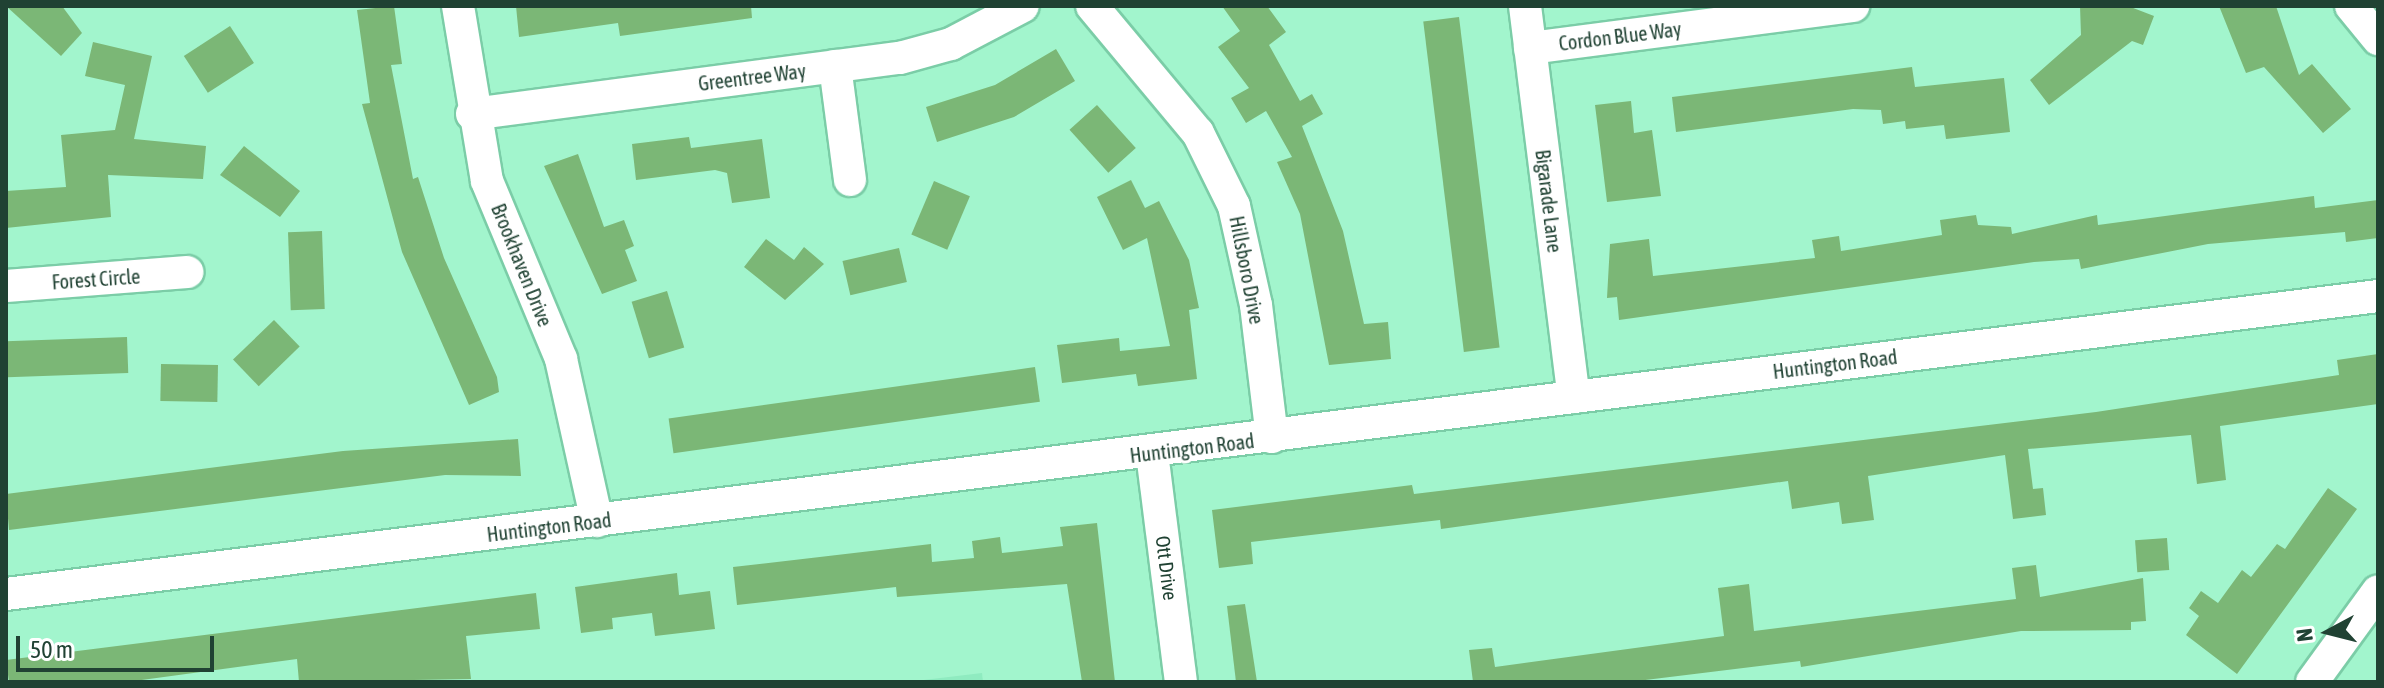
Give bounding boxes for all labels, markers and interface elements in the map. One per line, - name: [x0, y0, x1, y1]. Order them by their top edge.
- street label: Cordon Blue Way: [1557, 17, 1683, 55]
- street label: Greentree Way: [697, 58, 807, 96]
- street label: Bigarade Lane: [1531, 148, 1567, 254]
- street label: Brookhaven Drive: [486, 200, 558, 330]
- street label: Hillsboro Drive: [1225, 214, 1269, 326]
- street label: Forest Circle: [51, 264, 141, 294]
- street label: Huntington Road: [1771, 344, 1899, 384]
- street label: Huntington Road: [1128, 428, 1256, 468]
- street label: Huntington Road: [485, 507, 613, 547]
- street label: Ott Drive: [1151, 534, 1183, 602]
- north arrow: [2288, 592, 2368, 672]
- scale bar: [20, 620, 218, 670]
- text: N: [2290, 627, 2318, 643]
- text: 50 m: [30, 636, 73, 663]

